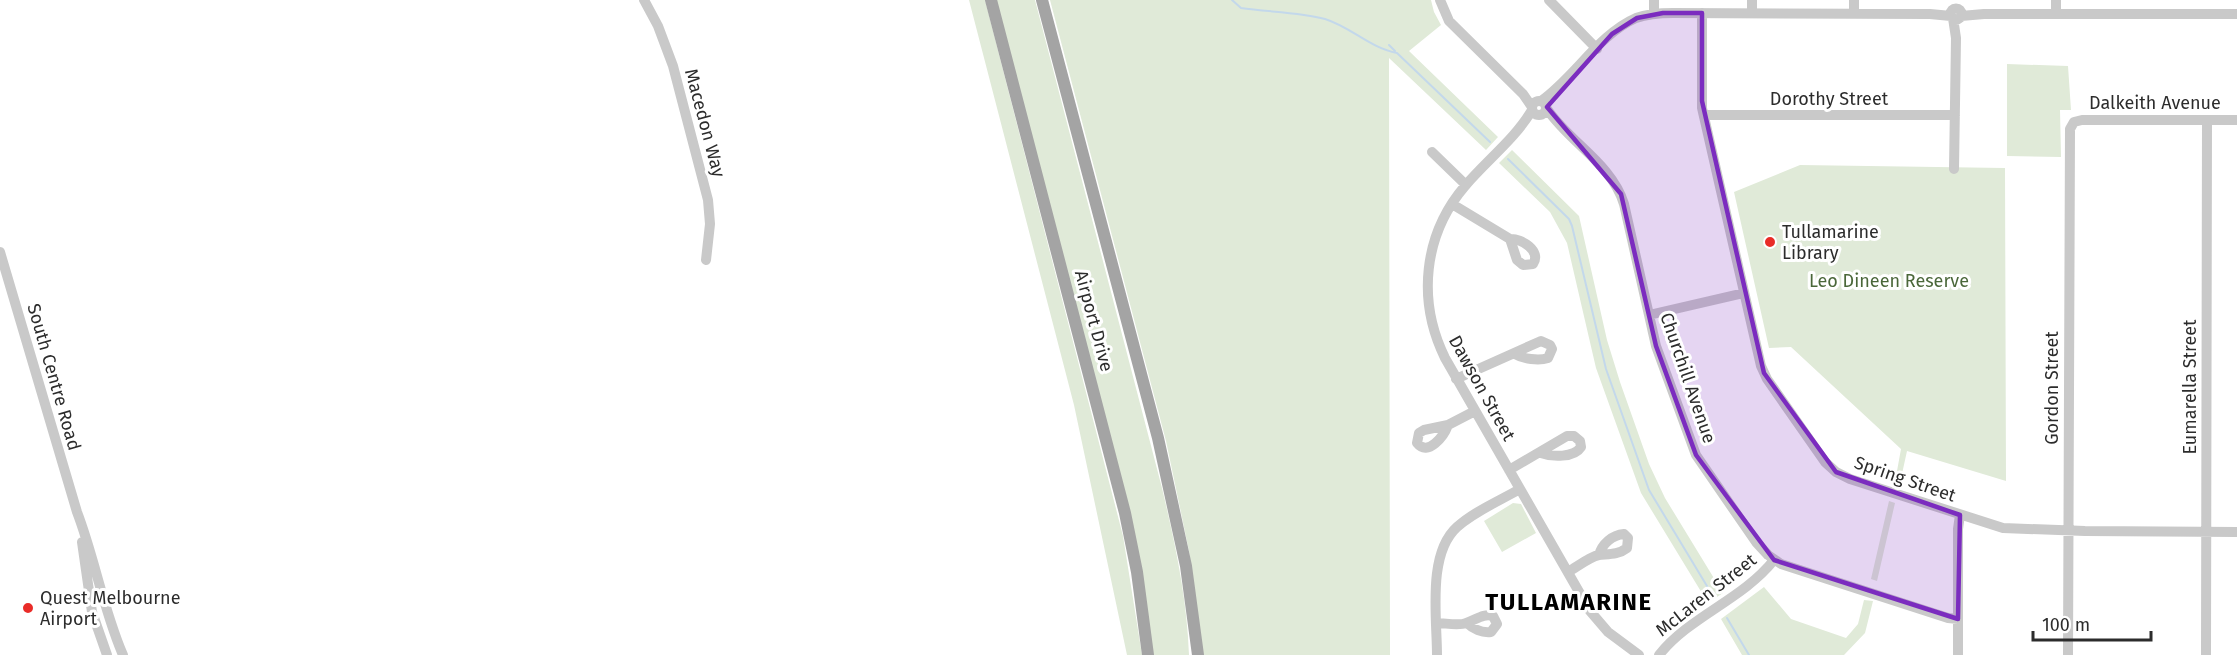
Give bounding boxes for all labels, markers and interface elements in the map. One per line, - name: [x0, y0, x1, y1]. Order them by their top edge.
- street label: Macedon Way: [680, 66, 730, 180]
- street label: Dorothy Street: [1770, 88, 1889, 110]
- street label: Dalkeith Avenue: [2089, 92, 2221, 114]
- place label: Tullamarine Library: [1782, 221, 1879, 264]
- marker: Tullamarine Library: [1763, 235, 1777, 249]
- street label: Airport Drive: [1070, 268, 1118, 374]
- park label: Leo Dineen Reserve: [1809, 270, 1969, 292]
- street label: South Centre Road: [23, 301, 85, 453]
- street label: Churchill Avenue: [1655, 310, 1721, 446]
- street label: Eumarella Street: [2179, 319, 2201, 455]
- street label: Dawson Street: [1444, 331, 1520, 445]
- street label: Gordon Street: [2041, 331, 2063, 445]
- street label: Spring Street: [1851, 451, 1959, 507]
- street label: McLaren Street: [1651, 549, 1761, 641]
- place label: Quest Melbourne Airport: [40, 587, 180, 630]
- district label: TULLAMARINE: [1485, 588, 1653, 616]
- marker: Quest Melbourne Airport: [21, 601, 35, 615]
- scale bar: [2033, 604, 2152, 642]
- text: 100 m: [2042, 614, 2090, 636]

